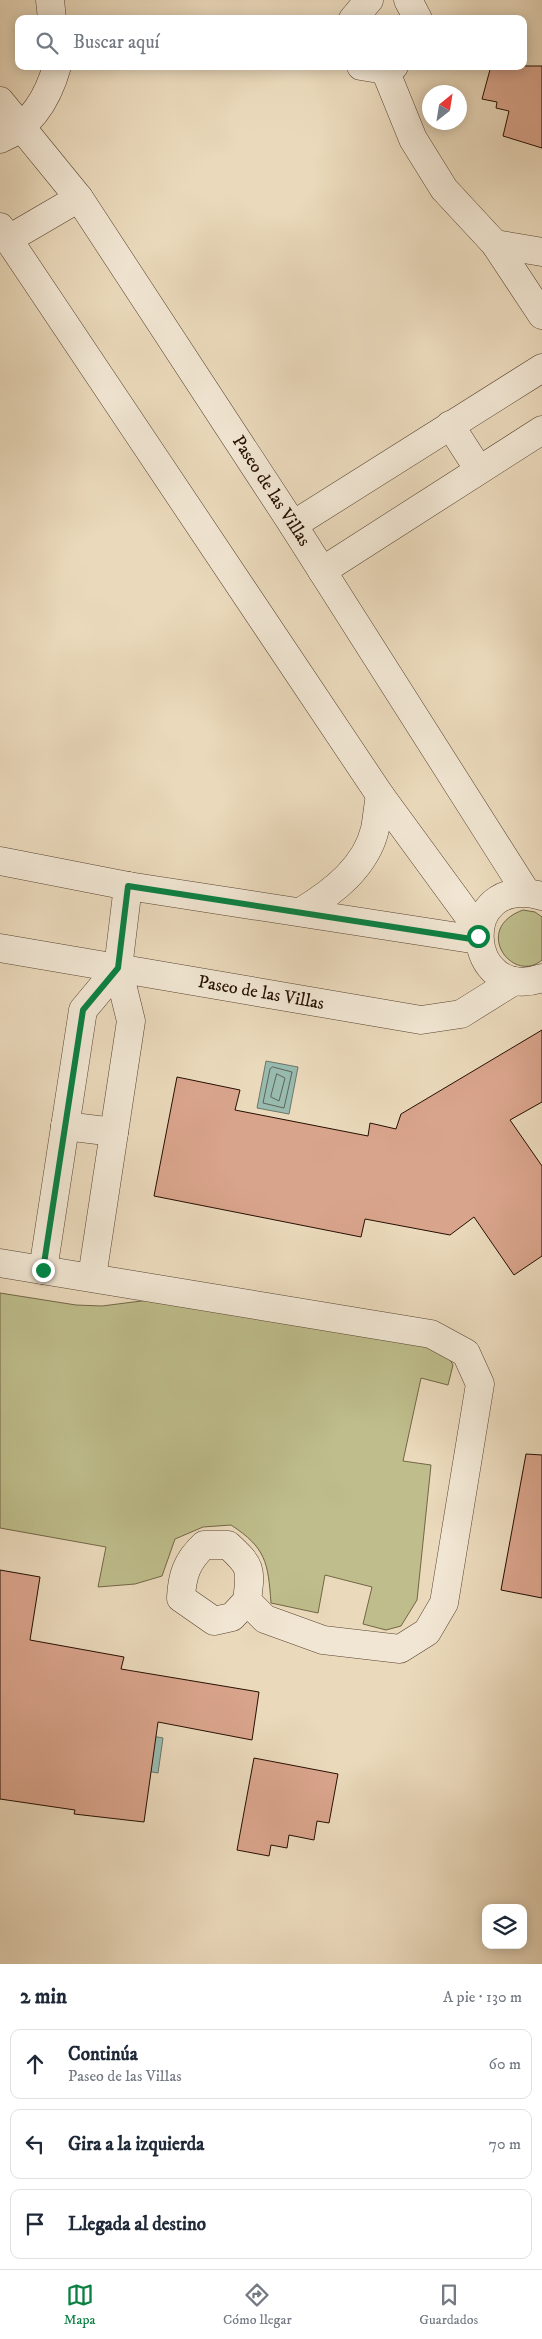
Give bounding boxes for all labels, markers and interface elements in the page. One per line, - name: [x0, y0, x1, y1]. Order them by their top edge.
- search box: [15, 15, 527, 70]
- icon: search: [33, 29, 61, 57]
- text: Buscar aquí: [73, 31, 159, 54]
- north arrow: [422, 85, 467, 130]
- street label: Paseo de las Villas: [227, 431, 315, 551]
- route start: [467, 925, 490, 948]
- street label: Paseo de las Villas: [196, 971, 326, 1015]
- route end: [32, 1259, 55, 1282]
- map controls: [482, 1904, 527, 1949]
- button: layers: [482, 1904, 527, 1949]
- text: 2 min: [20, 1984, 67, 2010]
- text: A pie · 130 m: [443, 1987, 522, 2007]
- text: Continúa: [68, 2043, 138, 2066]
- icon: ahead: [21, 2050, 49, 2078]
- text: 60 m: [489, 2054, 521, 2074]
- text: Paseo de las Villas: [68, 2066, 182, 2086]
- icon: left: [21, 2130, 49, 2158]
- text: Gira a la izquierda: [68, 2133, 204, 2156]
- text: 70 m: [489, 2134, 521, 2154]
- icon: arrive: [21, 2210, 49, 2238]
- text: Llegada al destino: [68, 2213, 206, 2236]
- tab: Mapa: [64, 2281, 96, 2329]
- tab: Cómo llegar: [223, 2281, 292, 2329]
- tab: Guardados: [419, 2281, 478, 2329]

